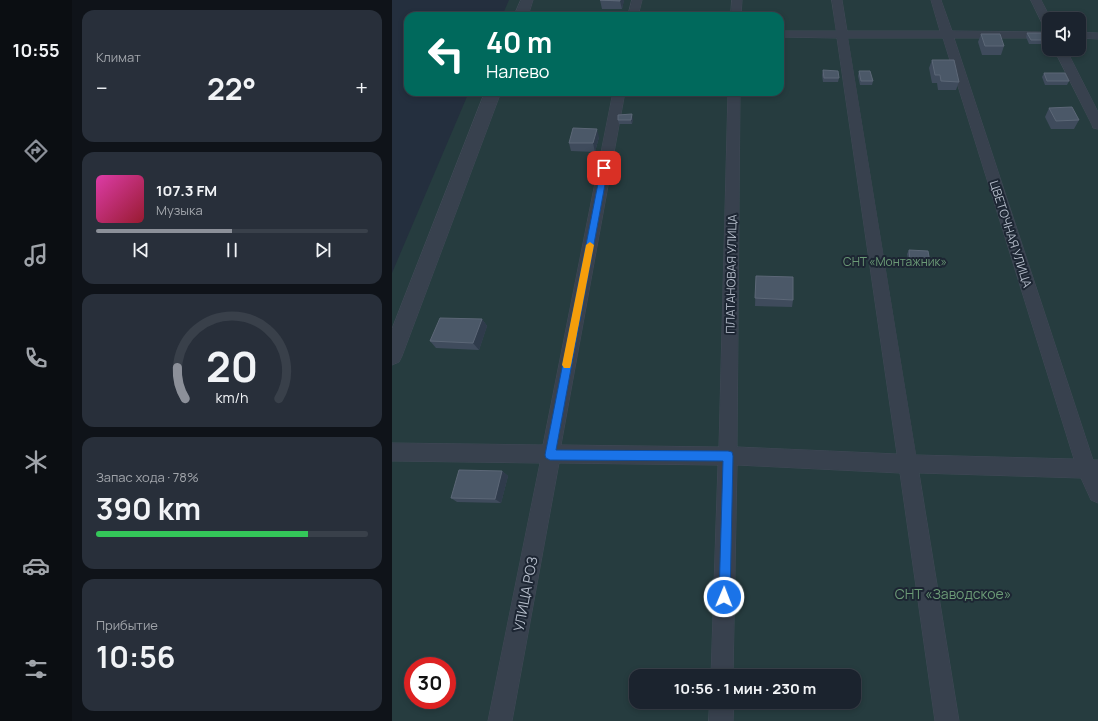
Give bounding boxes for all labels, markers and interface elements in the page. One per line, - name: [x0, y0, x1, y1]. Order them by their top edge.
- map controls: [1042, 12, 1086, 56]
- button: sound: [1042, 12, 1086, 56]
- text: 40 m: [486, 23, 552, 61]
- icon: left: [420, 28, 472, 80]
- text: 10:55: [13, 38, 60, 62]
- text: Климат: [96, 48, 141, 66]
- text: Налево: [486, 59, 550, 83]
- text: 22°: [207, 68, 256, 109]
- text: −: [96, 73, 108, 103]
- text: +: [355, 73, 368, 103]
- icon: directions: [22, 137, 50, 165]
- pin: [587, 151, 621, 185]
- icon: arrive: [593, 157, 615, 179]
- street label: ЦВЕТОЧНАЯ УЛИЦА: [986, 178, 1036, 290]
- text: 107.3 FM: [156, 180, 217, 201]
- text: Музыка: [156, 201, 203, 219]
- street label: ПЛАТАНОВАЯ УЛИЦА: [721, 214, 741, 334]
- icon: previous: [130, 239, 152, 261]
- icon: pause: [221, 239, 243, 261]
- icon: next: [312, 239, 334, 261]
- icon: music: [22, 241, 50, 269]
- park label: СНТ «Монтажник»: [843, 253, 947, 270]
- text: 20: [206, 337, 258, 393]
- icon: phone: [22, 344, 50, 372]
- text: km/h: [215, 387, 249, 406]
- icon: climate: [22, 448, 50, 476]
- text: Запас хода · 78%: [96, 468, 199, 486]
- text: 390 km: [96, 488, 201, 529]
- icon: car: [22, 552, 50, 580]
- street label: УЛИЦА РОЗ: [508, 555, 542, 633]
- position arrow: [703, 576, 745, 618]
- park label: СНТ «Заводское»: [895, 584, 1011, 603]
- text: Прибытие: [96, 616, 158, 634]
- text: 10:56: [96, 636, 175, 677]
- icon: filters: [22, 655, 50, 683]
- speed limit sign: 30: [404, 657, 456, 709]
- text: 10:56 · 1 мин · 230 m: [674, 678, 816, 699]

